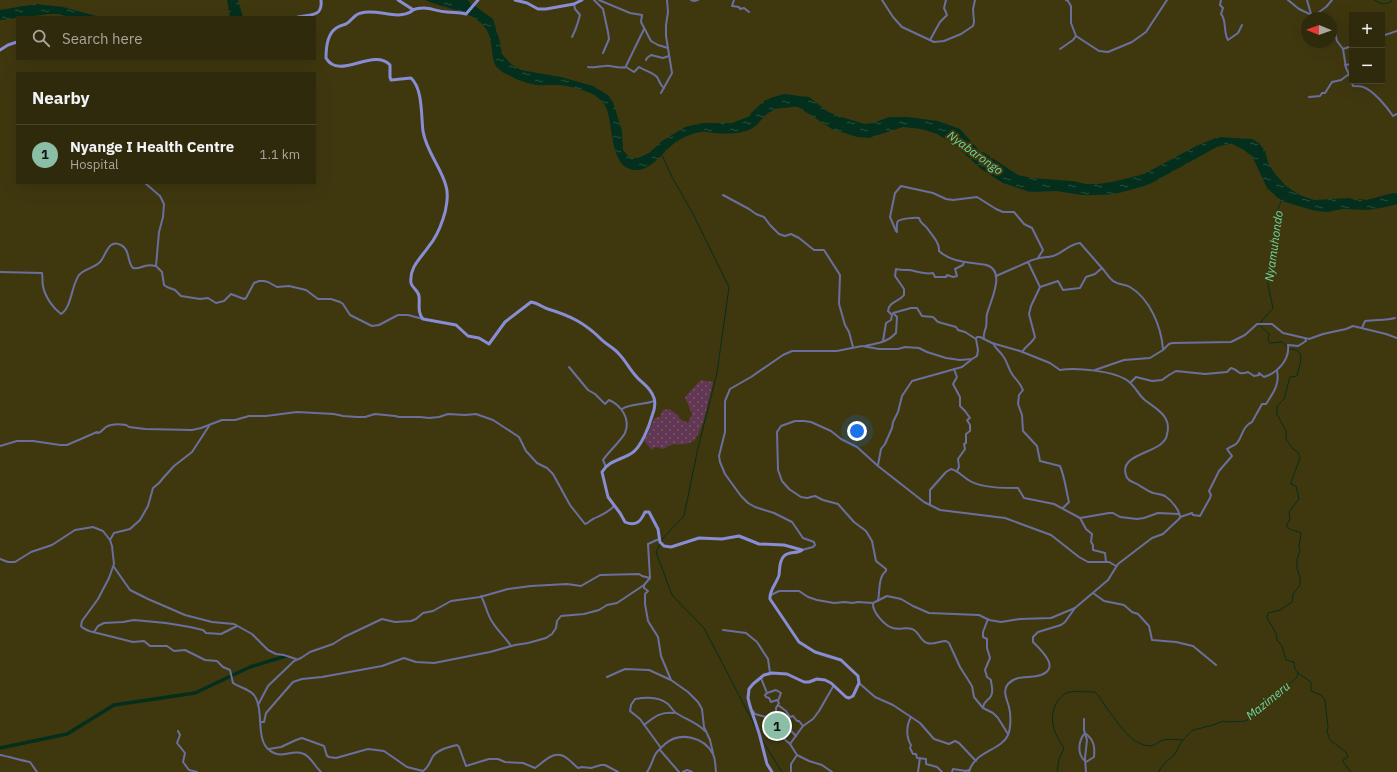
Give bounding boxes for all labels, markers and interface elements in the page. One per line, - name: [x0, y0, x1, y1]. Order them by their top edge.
- north arrow: [1301, 12, 1337, 48]
- map controls: [1349, 12, 1385, 84]
- button: +: [1349, 12, 1385, 48]
- search box: [16, 16, 316, 60]
- icon: search: [30, 27, 52, 49]
- text: Search here: [62, 29, 142, 48]
- button: −: [1349, 48, 1385, 84]
- text: Nearby: [32, 87, 90, 109]
- water label: Nyabarongo: [945, 127, 1006, 178]
- text: Nyange I Health Centre: [70, 137, 234, 156]
- text: 1: [41, 146, 49, 163]
- text: 1.1 km: [260, 146, 300, 163]
- text: Hospital: [70, 156, 119, 173]
- water label: Nyamuhondo: [1261, 209, 1286, 282]
- your location: [847, 421, 867, 441]
- water label: Mazimeru: [1243, 678, 1293, 723]
- pin: 1: [764, 711, 790, 741]

